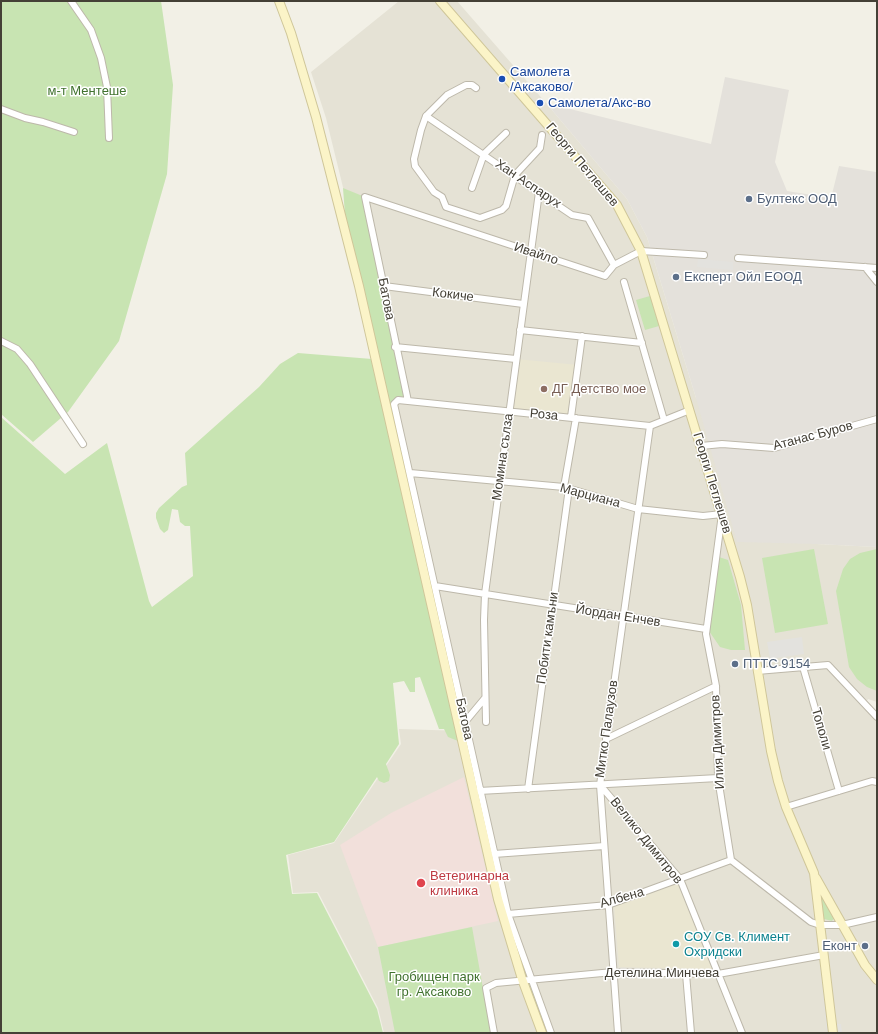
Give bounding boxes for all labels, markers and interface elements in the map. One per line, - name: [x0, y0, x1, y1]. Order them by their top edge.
- place label: Самолета /Аксаково/: [510, 64, 573, 95]
- marker: Самолета /Аксаково/: [497, 74, 507, 84]
- park label: м-т Ментeше: [47, 83, 127, 99]
- place label: Самолета/Акс-во: [548, 95, 651, 111]
- marker: Самолета/Акс-во: [535, 98, 545, 108]
- street label: Георги Петлешев: [542, 120, 622, 210]
- street label: Хан Аспарух: [492, 156, 564, 212]
- place label: Бултекс ООД: [757, 191, 837, 207]
- marker: Бултекс ООД: [744, 194, 754, 204]
- street label: Ивайло: [512, 240, 560, 268]
- place label: Експерт Ойл ЕООД: [684, 269, 802, 285]
- marker: Експерт Ойл ЕООД: [671, 272, 681, 282]
- street label: Батова: [374, 277, 398, 321]
- street label: Кокиче: [431, 285, 475, 305]
- place label: ДГ Детство мое: [552, 381, 646, 397]
- marker: ДГ Детство мое: [539, 384, 549, 394]
- street label: Роза: [529, 406, 559, 424]
- street label: Момина сълза: [489, 412, 517, 502]
- street label: Атанас Буров: [771, 418, 855, 454]
- street label: Георги Петлешев: [689, 431, 735, 535]
- street label: Марциана: [558, 480, 622, 512]
- street label: Побити камъни: [534, 591, 562, 685]
- street label: Йордан Енчев: [574, 602, 662, 630]
- place label: ПТТС 9154: [743, 656, 810, 672]
- marker: ПТТС 9154: [730, 659, 740, 669]
- street label: Митко Палаузов: [592, 679, 622, 779]
- street label: Илия Димитров: [708, 694, 728, 790]
- street label: Батова: [452, 697, 476, 741]
- street label: Тополи: [808, 706, 834, 752]
- street label: Велико Димитров: [606, 795, 686, 887]
- place label: Ветеринарна клиника: [430, 868, 509, 899]
- marker: Ветеринарна клиника: [415, 877, 427, 889]
- street label: Албена: [598, 884, 646, 912]
- place label: СОУ Св. Климент Охридски: [684, 929, 790, 960]
- place label: Еконт: [822, 938, 857, 954]
- marker: СОУ Св. Климент Охридски: [671, 939, 681, 949]
- marker: Еконт: [860, 941, 870, 951]
- street label: Детелина Минчева: [605, 965, 719, 981]
- park label: Гробищен парк гр. Аксаково: [388, 969, 480, 1000]

